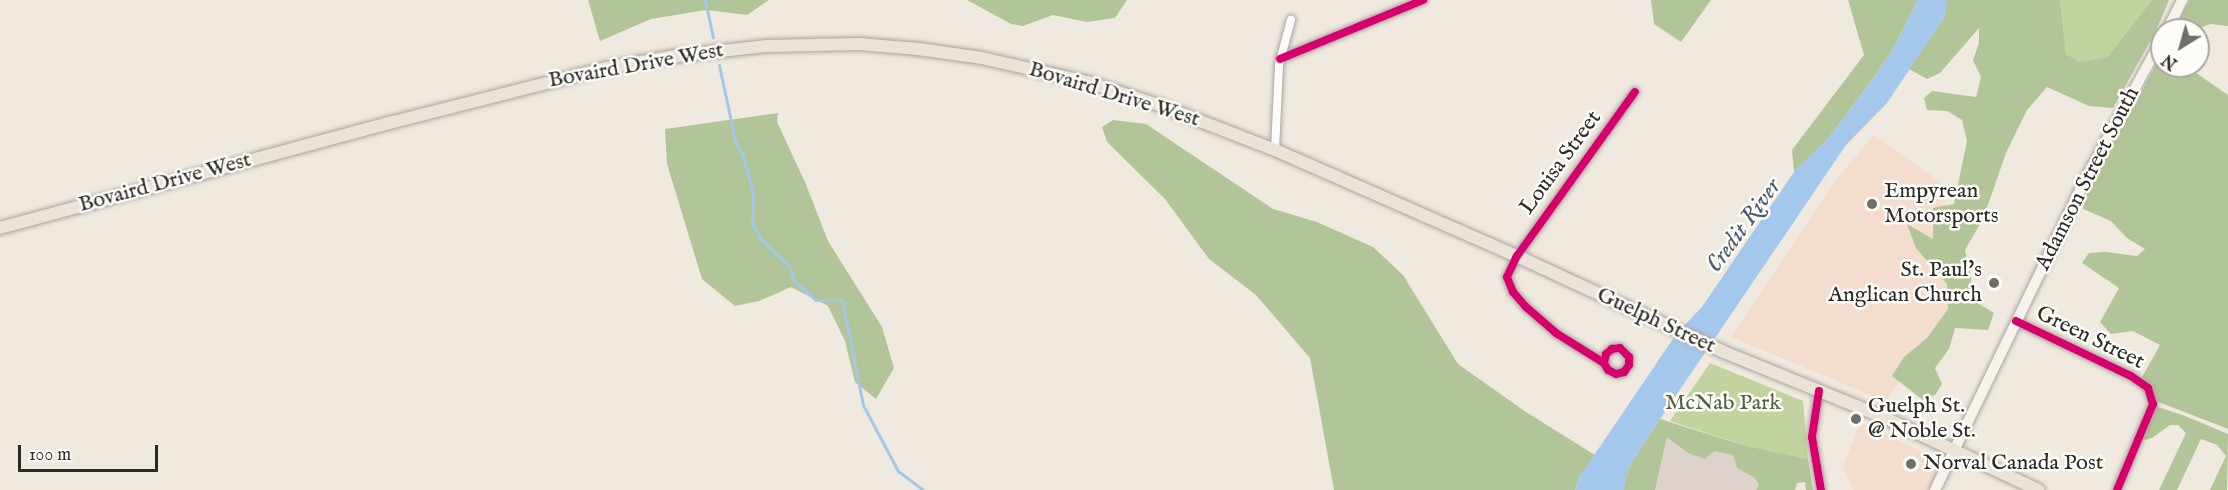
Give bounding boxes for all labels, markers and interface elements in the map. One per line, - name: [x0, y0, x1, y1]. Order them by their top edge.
- north arrow: [2150, 18, 2210, 78]
- street label: Bovaird Drive West: [546, 38, 726, 94]
- text: N: [2159, 49, 2182, 73]
- street label: Bovaird Drive West: [1025, 56, 1203, 134]
- street label: Adamson Street South: [2030, 83, 2146, 275]
- street label: Louisa Street: [1515, 106, 1607, 220]
- street label: Bovaird Drive West: [76, 147, 254, 219]
- water label: Credit River: [1700, 174, 1788, 278]
- place label: Empyrean Motorsports: [1884, 178, 1998, 230]
- marker: Empyrean Motorsports: [1865, 197, 1879, 211]
- place label: St. Paul's Anglican Church: [1828, 257, 1982, 308]
- marker: St. Paul's Anglican Church: [1987, 276, 2001, 290]
- street label: Guelph Street: [1592, 282, 1720, 360]
- street label: Green Street: [2032, 301, 2148, 375]
- park label: McNab Park: [1665, 391, 1781, 417]
- place label: Guelph St. @ Noble St.: [1868, 393, 1976, 445]
- marker: Guelph St. @ Noble St.: [1849, 412, 1863, 426]
- scale bar: [21, 433, 160, 471]
- text: 100 m: [29, 444, 71, 467]
- place label: Norval Canada Post: [1923, 451, 2103, 477]
- marker: Norval Canada Post: [1904, 457, 1918, 471]

